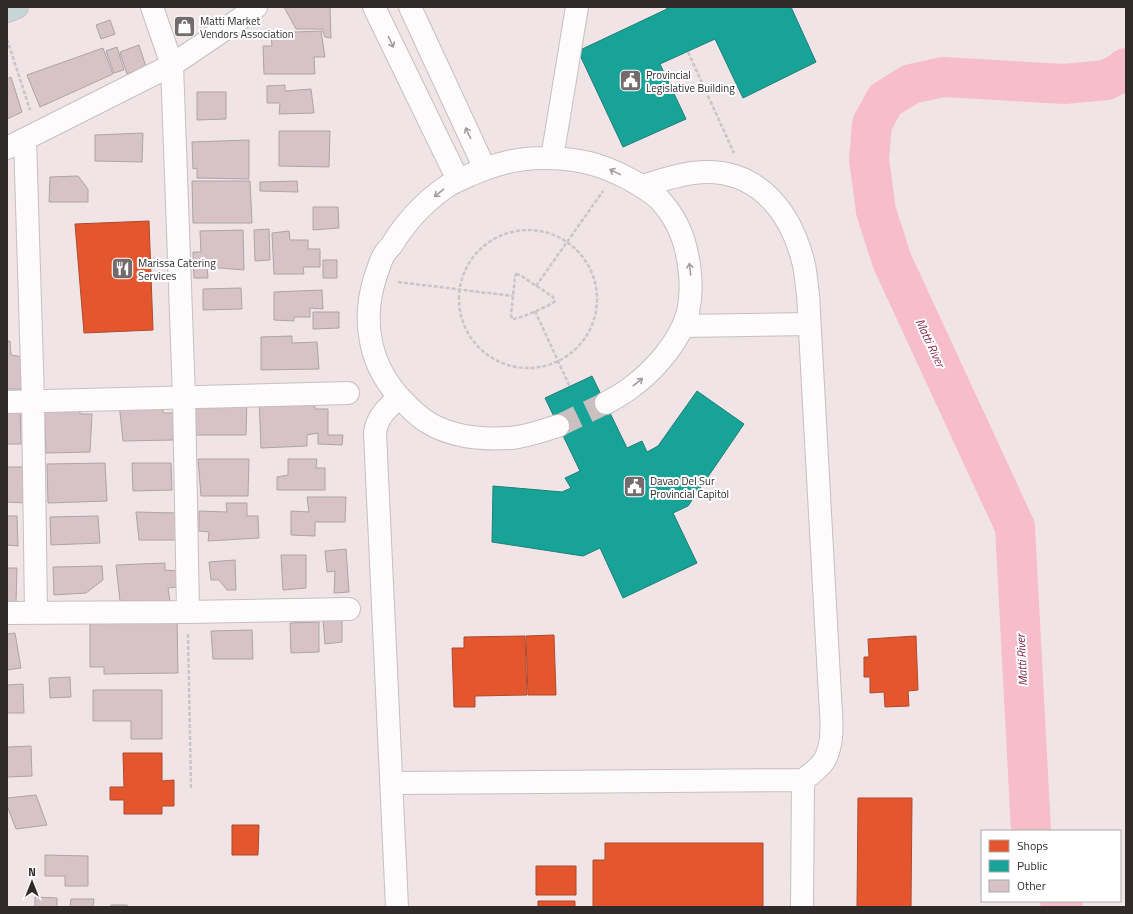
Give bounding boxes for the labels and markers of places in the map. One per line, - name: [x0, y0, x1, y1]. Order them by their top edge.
- place label: Matti Market Vendors Association: [200, 13, 294, 42]
- shop icon: Matti Market Vendors Association: [171, 14, 197, 40]
- place label: Provincial Legislative Building: [646, 67, 735, 96]
- public building icon: Provincial Legislative Building: [617, 68, 643, 94]
- place label: Marissa Catering Services: [138, 255, 216, 284]
- restaurant icon: Marissa Catering Services: [109, 256, 135, 282]
- place label: Davao Del Sur Provincial Capitol: [650, 473, 729, 502]
- public building icon: Davao Del Sur Provincial Capitol: [622, 474, 648, 500]

